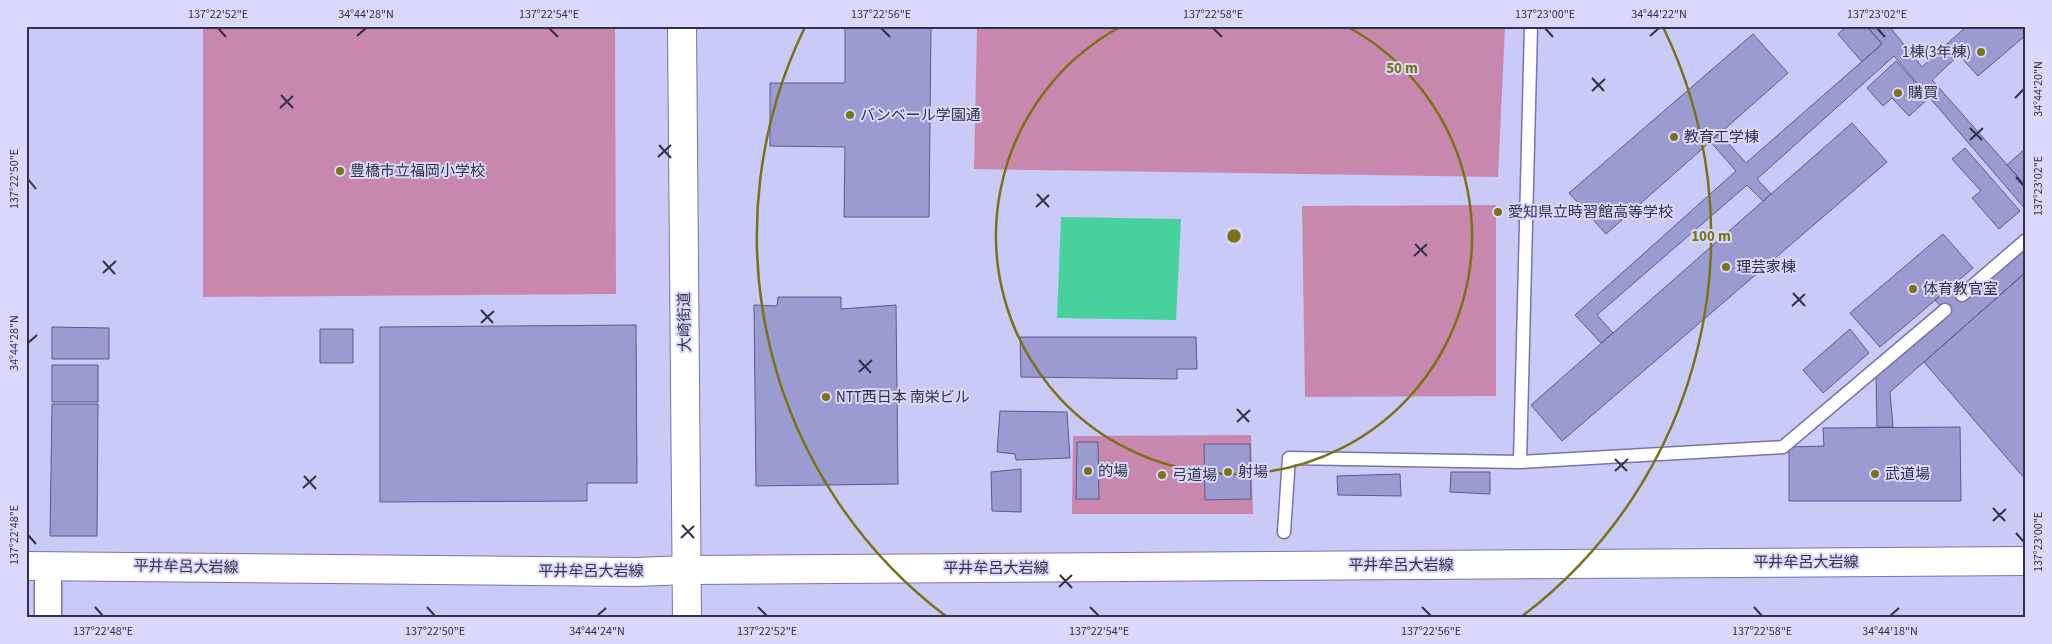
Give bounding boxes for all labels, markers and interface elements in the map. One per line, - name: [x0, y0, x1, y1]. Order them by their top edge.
- text: 137°22'52"E: [188, 6, 248, 23]
- text: 34°44'28"N: [338, 6, 394, 23]
- text: 137°22'54"E: [519, 6, 579, 23]
- text: 137°22'56"E: [851, 6, 911, 23]
- text: 137°22'58"E: [1183, 6, 1243, 23]
- text: 137°23'00"E: [1515, 6, 1575, 23]
- text: 34°44'22"N: [1631, 6, 1687, 23]
- text: 137°23'02"E: [1847, 6, 1907, 23]
- place label: 1棟(3年棟): [1902, 42, 1971, 63]
- marker: 1棟(3年棟): [1975, 46, 1987, 58]
- text: 50 m: [1386, 58, 1418, 79]
- text: 34°44'20"N: [2030, 61, 2047, 117]
- place label: 購買: [1908, 83, 1938, 104]
- marker: 購買: [1892, 87, 1904, 99]
- place label: バンベール学園通: [860, 105, 981, 126]
- marker: バンベール学園通: [844, 109, 856, 121]
- place label: 教育工学棟: [1684, 127, 1759, 148]
- marker: 教育工学棟: [1668, 131, 1680, 143]
- text: 137°22'50"E: [6, 149, 23, 209]
- text: 137°23'02"E: [2030, 156, 2047, 216]
- place label: 豊橋市立福岡小学校: [350, 161, 485, 182]
- marker: 豊橋市立福岡小学校: [334, 165, 346, 177]
- place label: 愛知県立時習館高等学校: [1508, 202, 1673, 223]
- marker: 愛知県立時習館高等学校: [1492, 206, 1504, 218]
- text: 100 m: [1691, 226, 1731, 247]
- centre of rings: [1225, 227, 1243, 245]
- place label: 理芸家棟: [1736, 257, 1796, 278]
- marker: 理芸家棟: [1720, 261, 1732, 273]
- place label: 体育教官室: [1923, 279, 1998, 300]
- marker: 体育教官室: [1907, 283, 1919, 295]
- street label: 大崎街道: [674, 292, 696, 352]
- text: 34°44'28"N: [6, 315, 23, 371]
- place label: NTT西日本 南栄ビル: [836, 387, 970, 408]
- marker: NTT西日本 南栄ビル: [820, 391, 832, 403]
- place label: 的場: [1098, 461, 1128, 482]
- place label: 射場: [1238, 462, 1268, 483]
- place label: 武道場: [1885, 464, 1930, 485]
- marker: 的場: [1082, 465, 1094, 477]
- place label: 弓道場: [1172, 465, 1217, 486]
- marker: 射場: [1222, 466, 1234, 478]
- marker: 武道場: [1869, 468, 1881, 480]
- marker: 弓道場: [1156, 469, 1168, 481]
- text: 137°22'48"E: [6, 505, 23, 565]
- text: 137°23'00"E: [2030, 512, 2047, 572]
- street label: 平井牟呂大岩線: [1753, 552, 1859, 573]
- street label: 平井牟呂大岩線: [1348, 555, 1454, 576]
- street label: 平井牟呂大岩線: [133, 556, 239, 578]
- street label: 平井牟呂大岩線: [943, 558, 1049, 579]
- street label: 平井牟呂大岩線: [538, 561, 644, 582]
- text: 137°22'48"E: [73, 623, 133, 640]
- text: 137°22'50"E: [405, 623, 465, 640]
- text: 34°44'24"N: [569, 623, 625, 640]
- text: 137°22'52"E: [737, 623, 797, 640]
- text: 137°22'54"E: [1069, 623, 1129, 640]
- text: 137°22'56"E: [1401, 623, 1461, 640]
- text: 137°22'58"E: [1732, 623, 1792, 640]
- text: 34°44'18"N: [1862, 623, 1918, 640]

